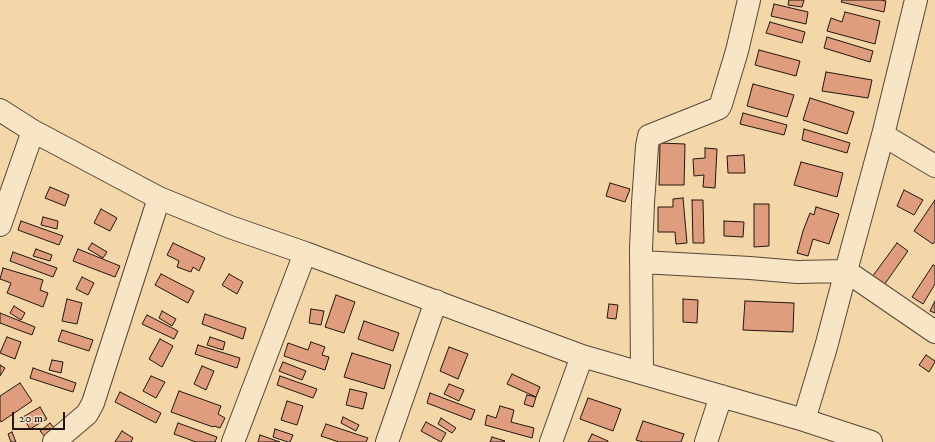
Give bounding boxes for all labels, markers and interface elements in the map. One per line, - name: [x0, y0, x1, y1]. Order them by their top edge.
- scale bar: [14, 404, 67, 430]
- text: 20 m: [19, 411, 43, 426]

